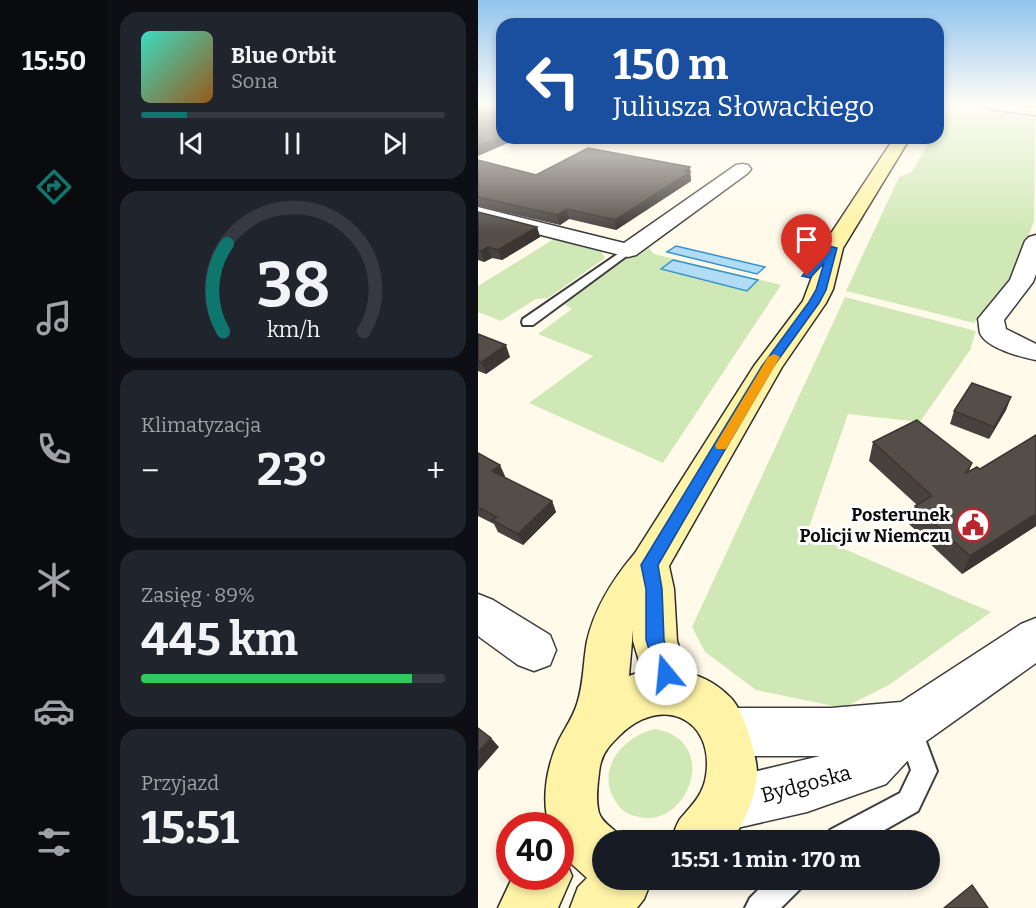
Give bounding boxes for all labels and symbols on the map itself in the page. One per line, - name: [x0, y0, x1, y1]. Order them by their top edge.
- pin: [781, 214, 832, 276]
- place label: Posterunek Policji w Niemczu: [799, 504, 951, 547]
- public building icon: Posterunek Policji w Niemczu: [955, 507, 991, 543]
- position arrow: [634, 642, 698, 706]
- street label: Bydgoska: [758, 759, 855, 809]
- speed limit sign: 40: [496, 812, 574, 890]

